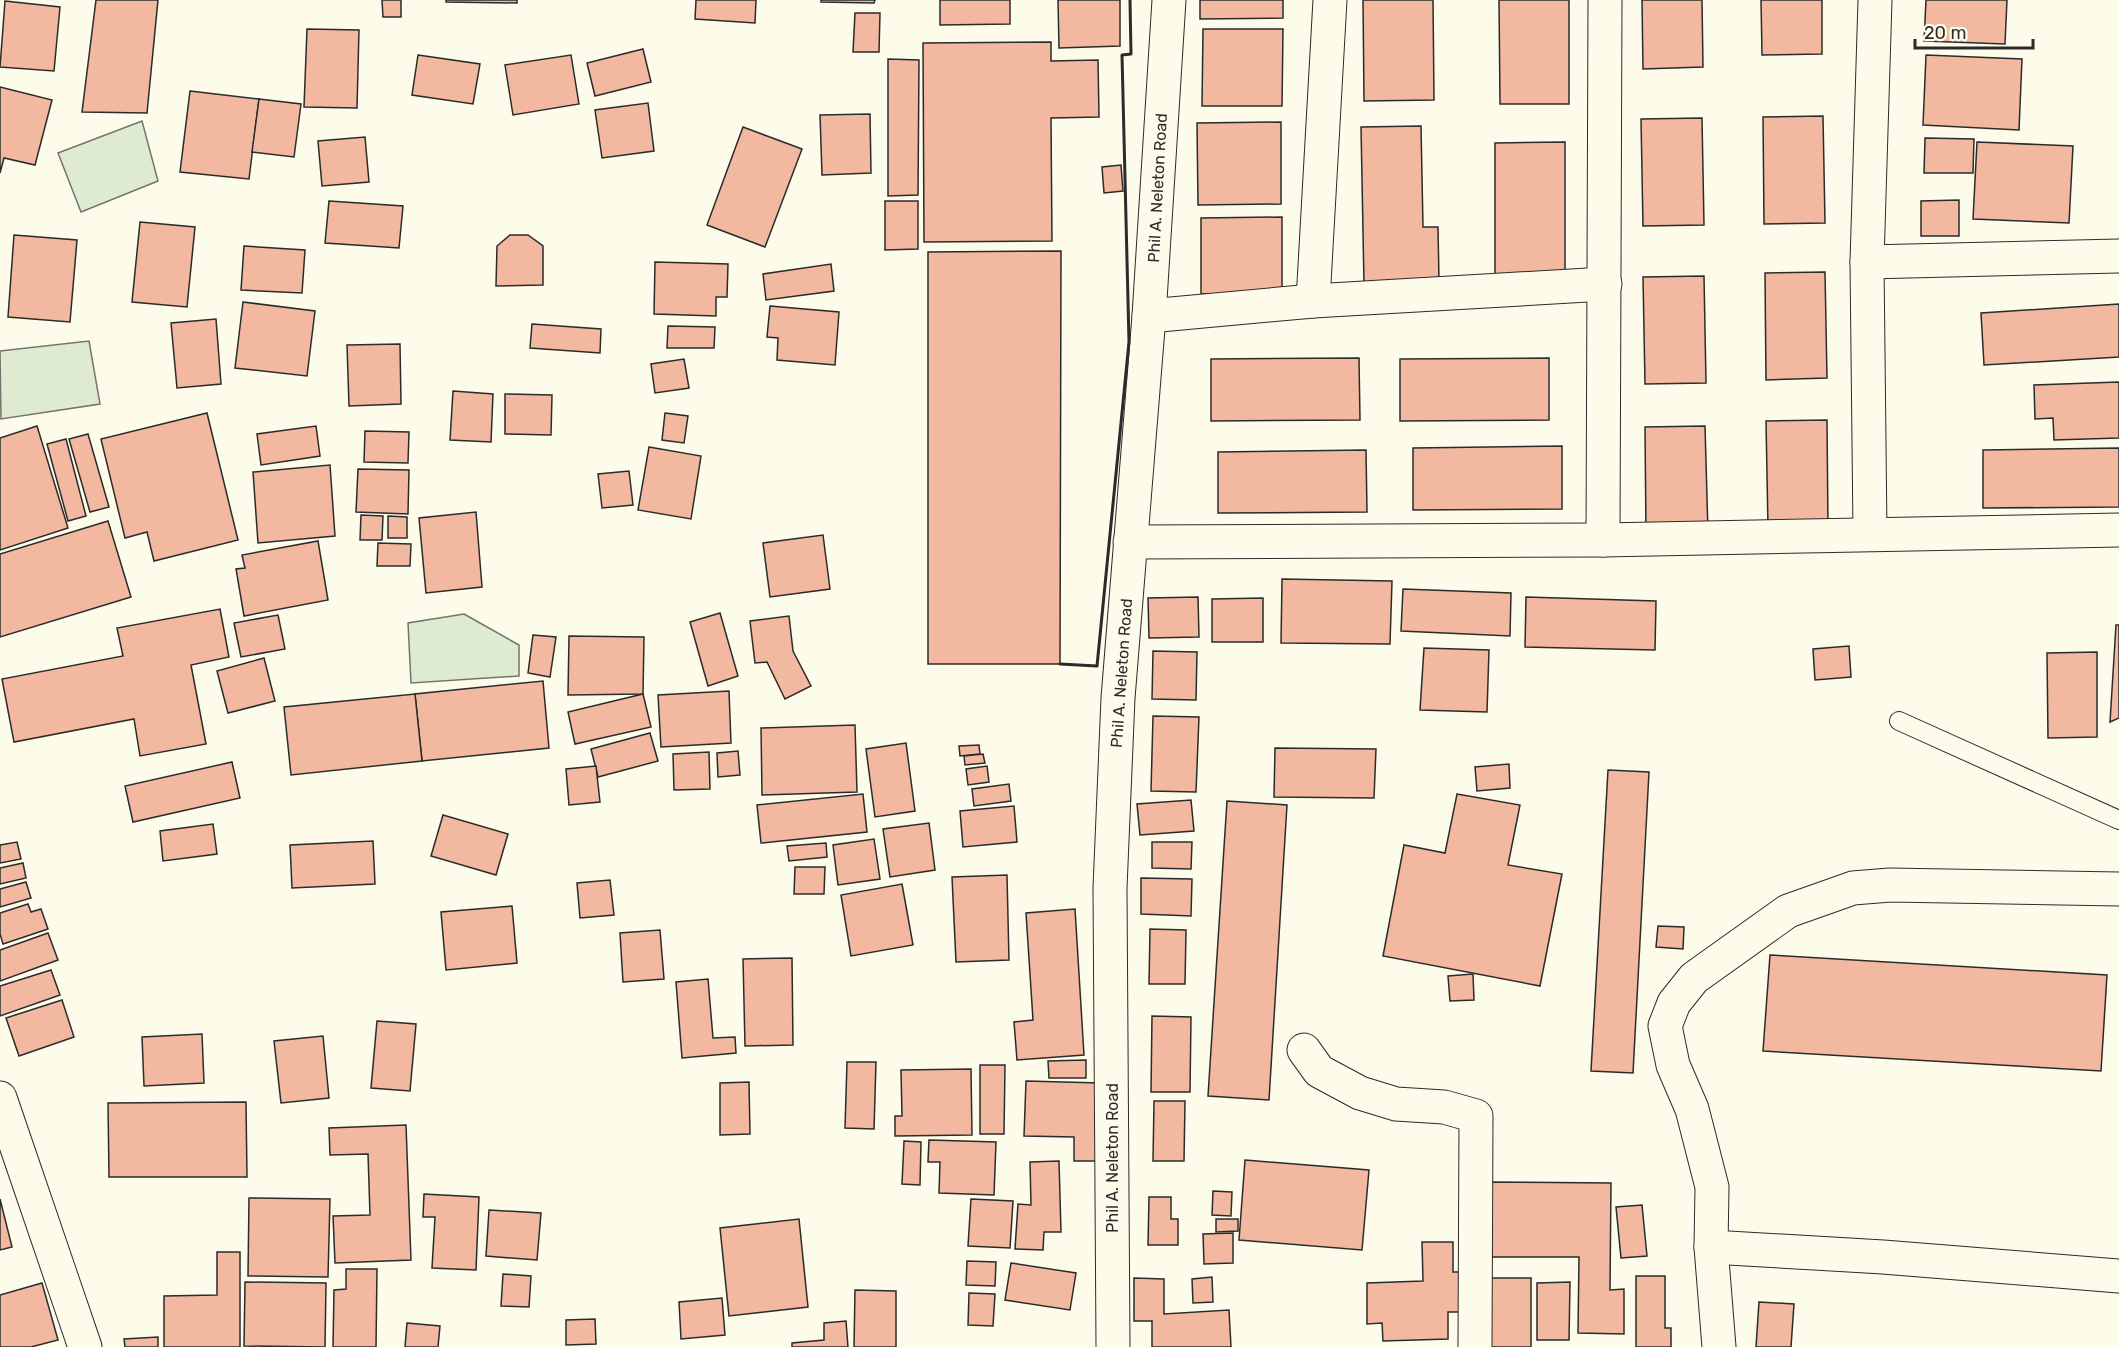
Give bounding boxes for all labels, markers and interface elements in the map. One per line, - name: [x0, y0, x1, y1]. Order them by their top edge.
- scale bar: [1915, 12, 2034, 50]
- text: 20 m: [1924, 22, 1966, 44]
- street label: Phil A. Neleton Road: [1144, 113, 1171, 263]
- street label: Phil A. Neleton Road: [1107, 598, 1136, 748]
- street label: Phil A. Neleton Road: [1103, 1083, 1122, 1233]

